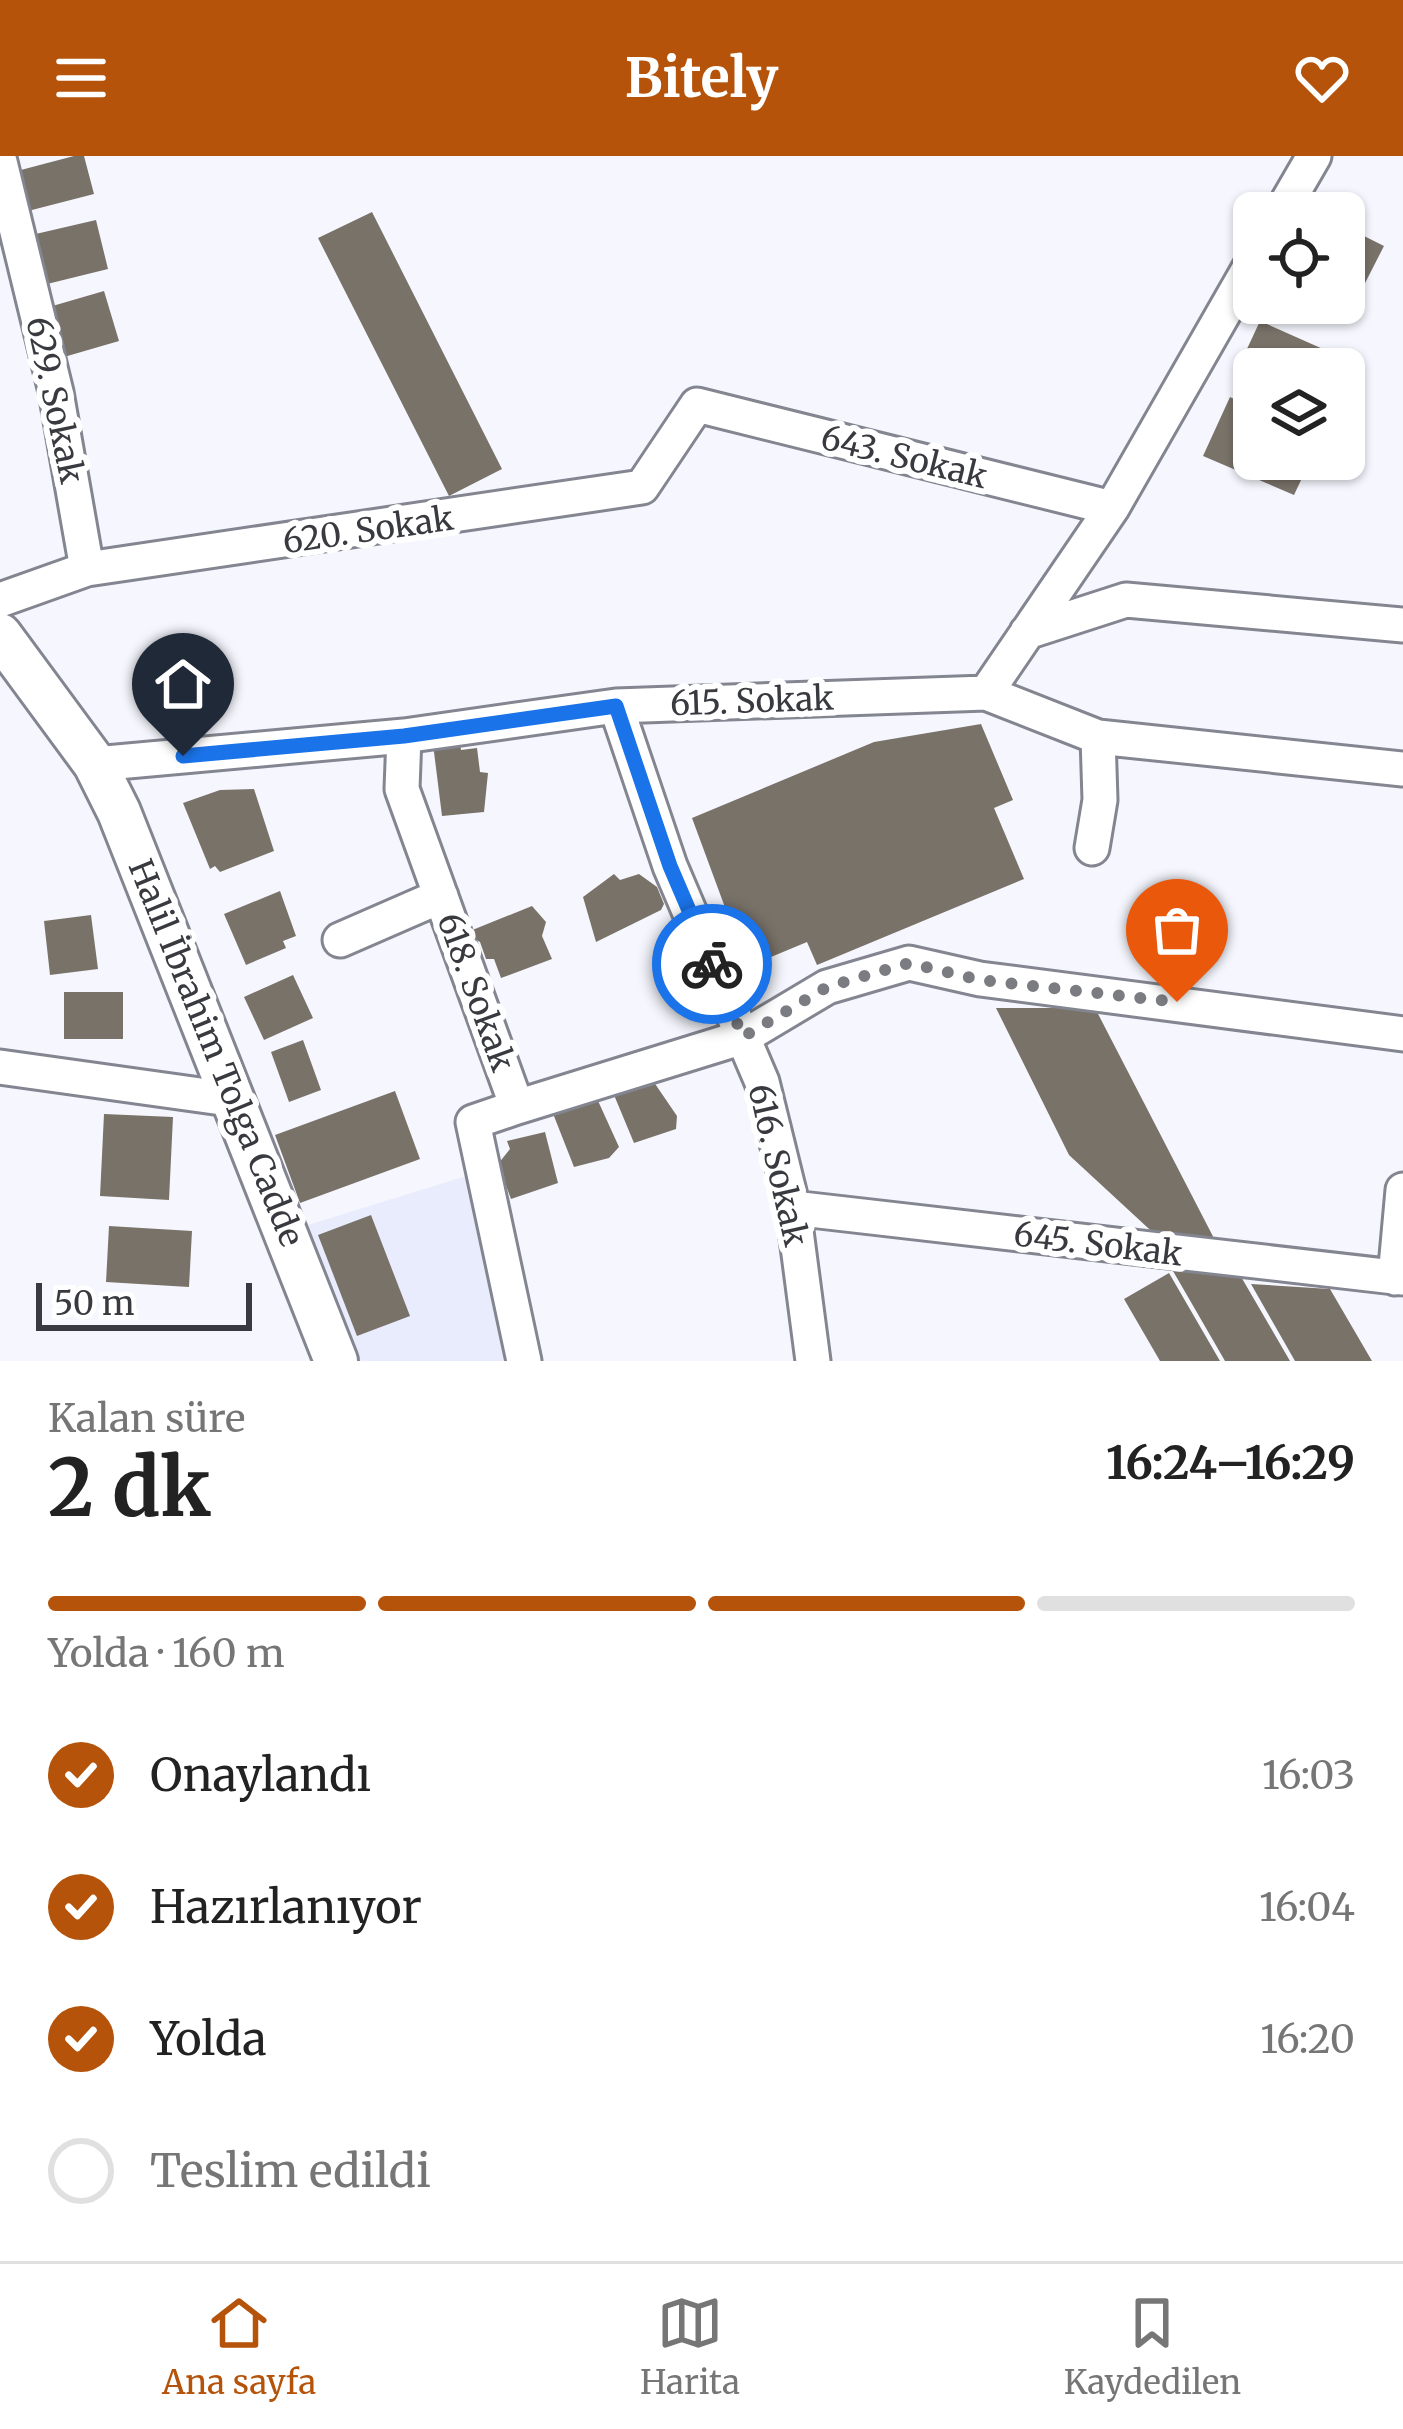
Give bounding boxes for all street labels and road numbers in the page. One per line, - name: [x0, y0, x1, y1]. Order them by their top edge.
- street label: 629. Sokak: [17, 313, 93, 487]
- street label: 643. Sokak: [817, 417, 991, 497]
- street label: 620. Sokak: [280, 498, 456, 562]
- street label: 615. Sokak: [669, 678, 835, 724]
- street label: Halil İbrahim Tolga Cadde: [120, 854, 312, 1252]
- street label: 618. Sokak: [428, 907, 524, 1077]
- street label: 616. Sokak: [739, 1080, 817, 1250]
- street label: 645. Sokak: [1011, 1213, 1185, 1275]

